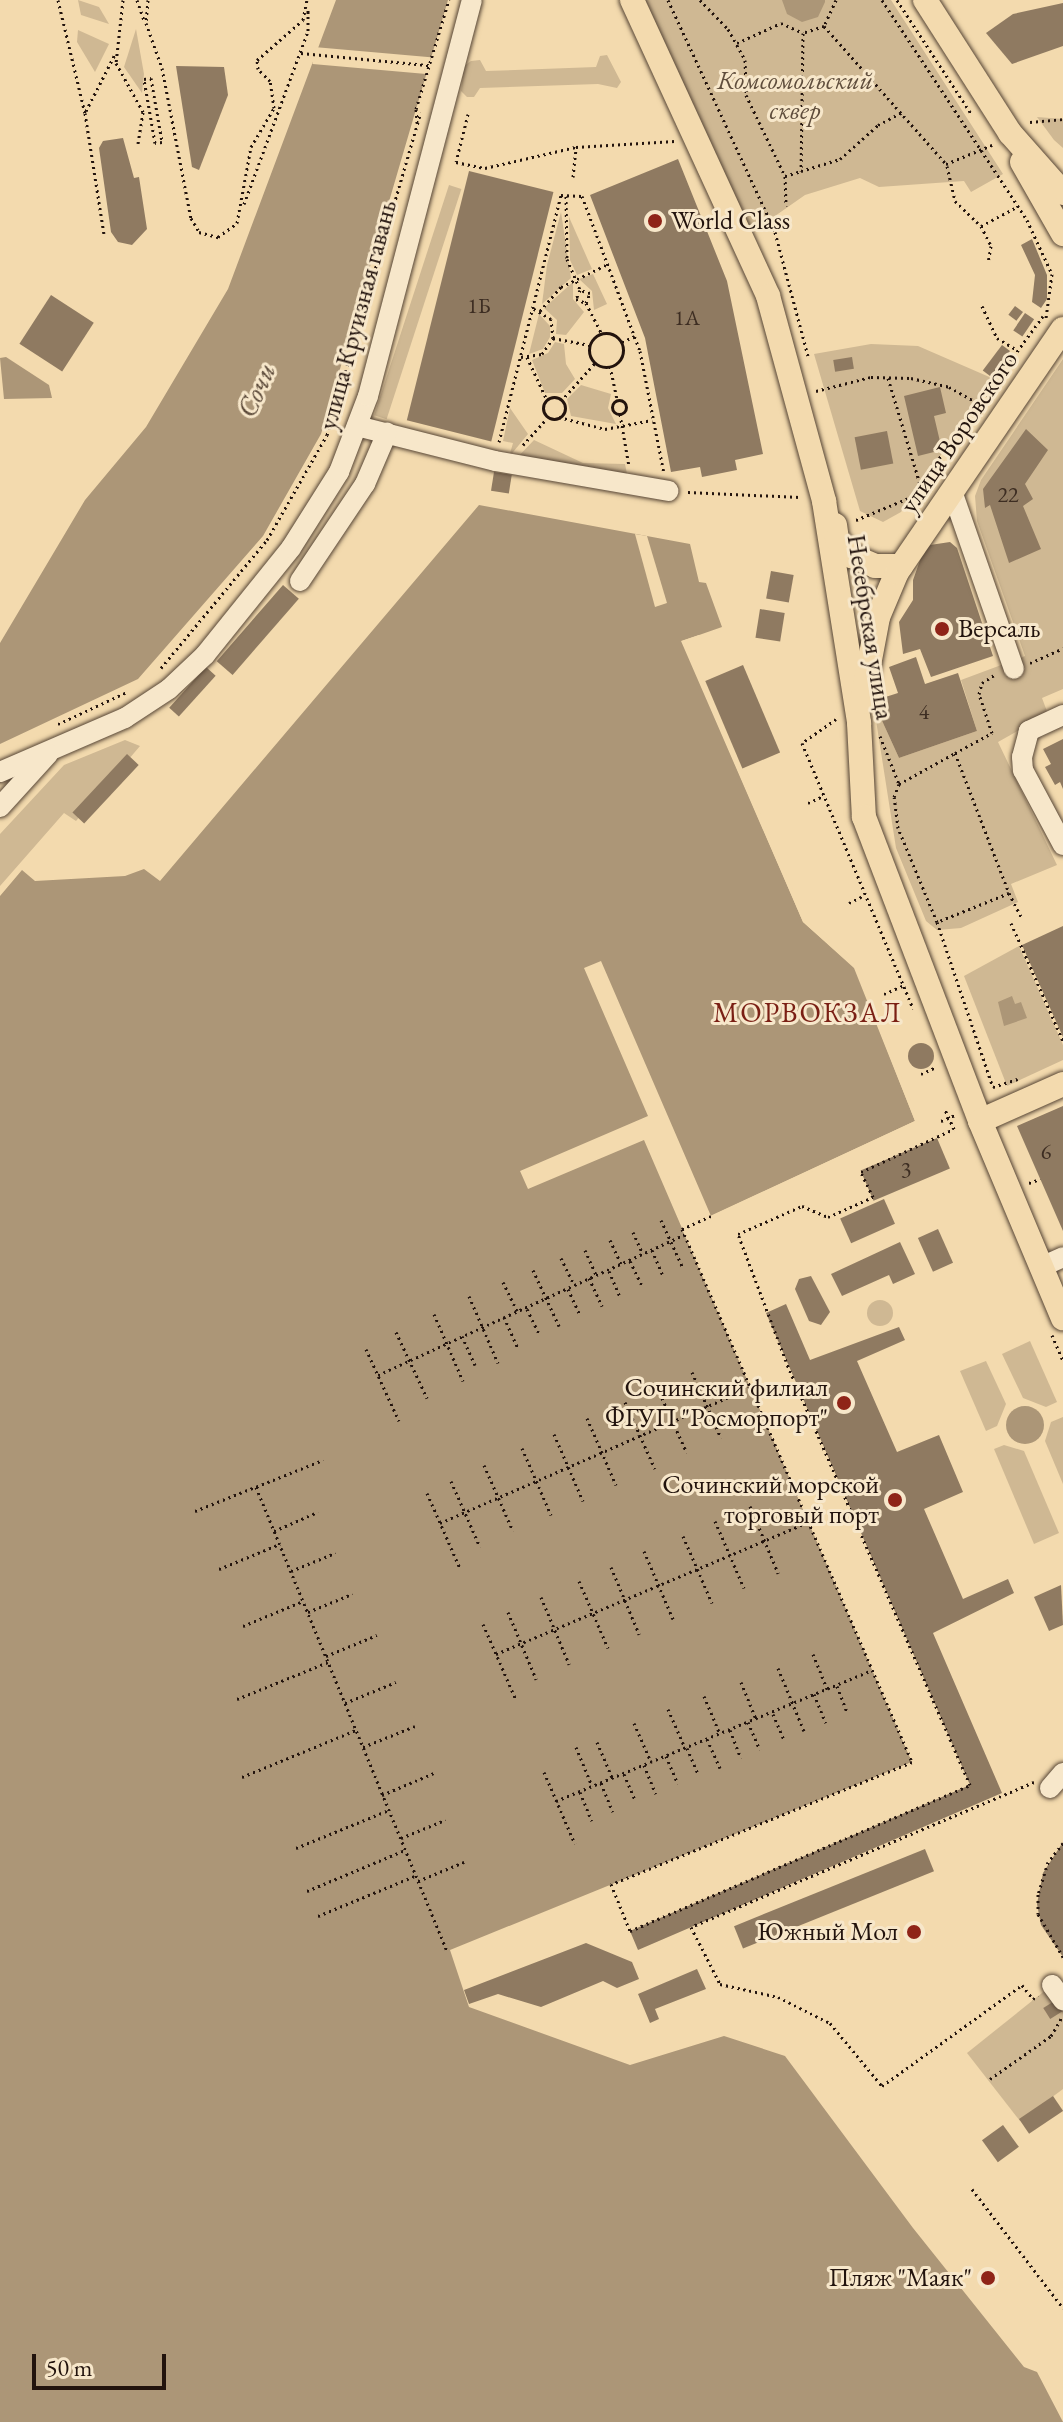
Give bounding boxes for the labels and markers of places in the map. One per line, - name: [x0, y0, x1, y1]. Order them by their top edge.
- place label: World Class: [671, 205, 790, 237]
- marker: World Class: [646, 212, 664, 230]
- place label: Версаль: [958, 613, 1040, 645]
- marker: Версаль: [933, 620, 951, 638]
- place label: Сочинский филиал ФГУП "Росморпорт": [605, 1372, 828, 1434]
- marker: Сочинский филиал ФГУП "Росморпорт": [835, 1394, 853, 1412]
- place label: Сочинский морской торговый порт: [662, 1469, 879, 1530]
- marker: Сочинский морской торговый порт: [886, 1491, 904, 1509]
- place label: Южный Мол: [757, 1916, 898, 1948]
- marker: Южный Мол: [905, 1923, 923, 1941]
- place label: Пляж "Маяк": [828, 2262, 972, 2294]
- marker: Пляж "Маяк": [979, 2269, 997, 2287]

